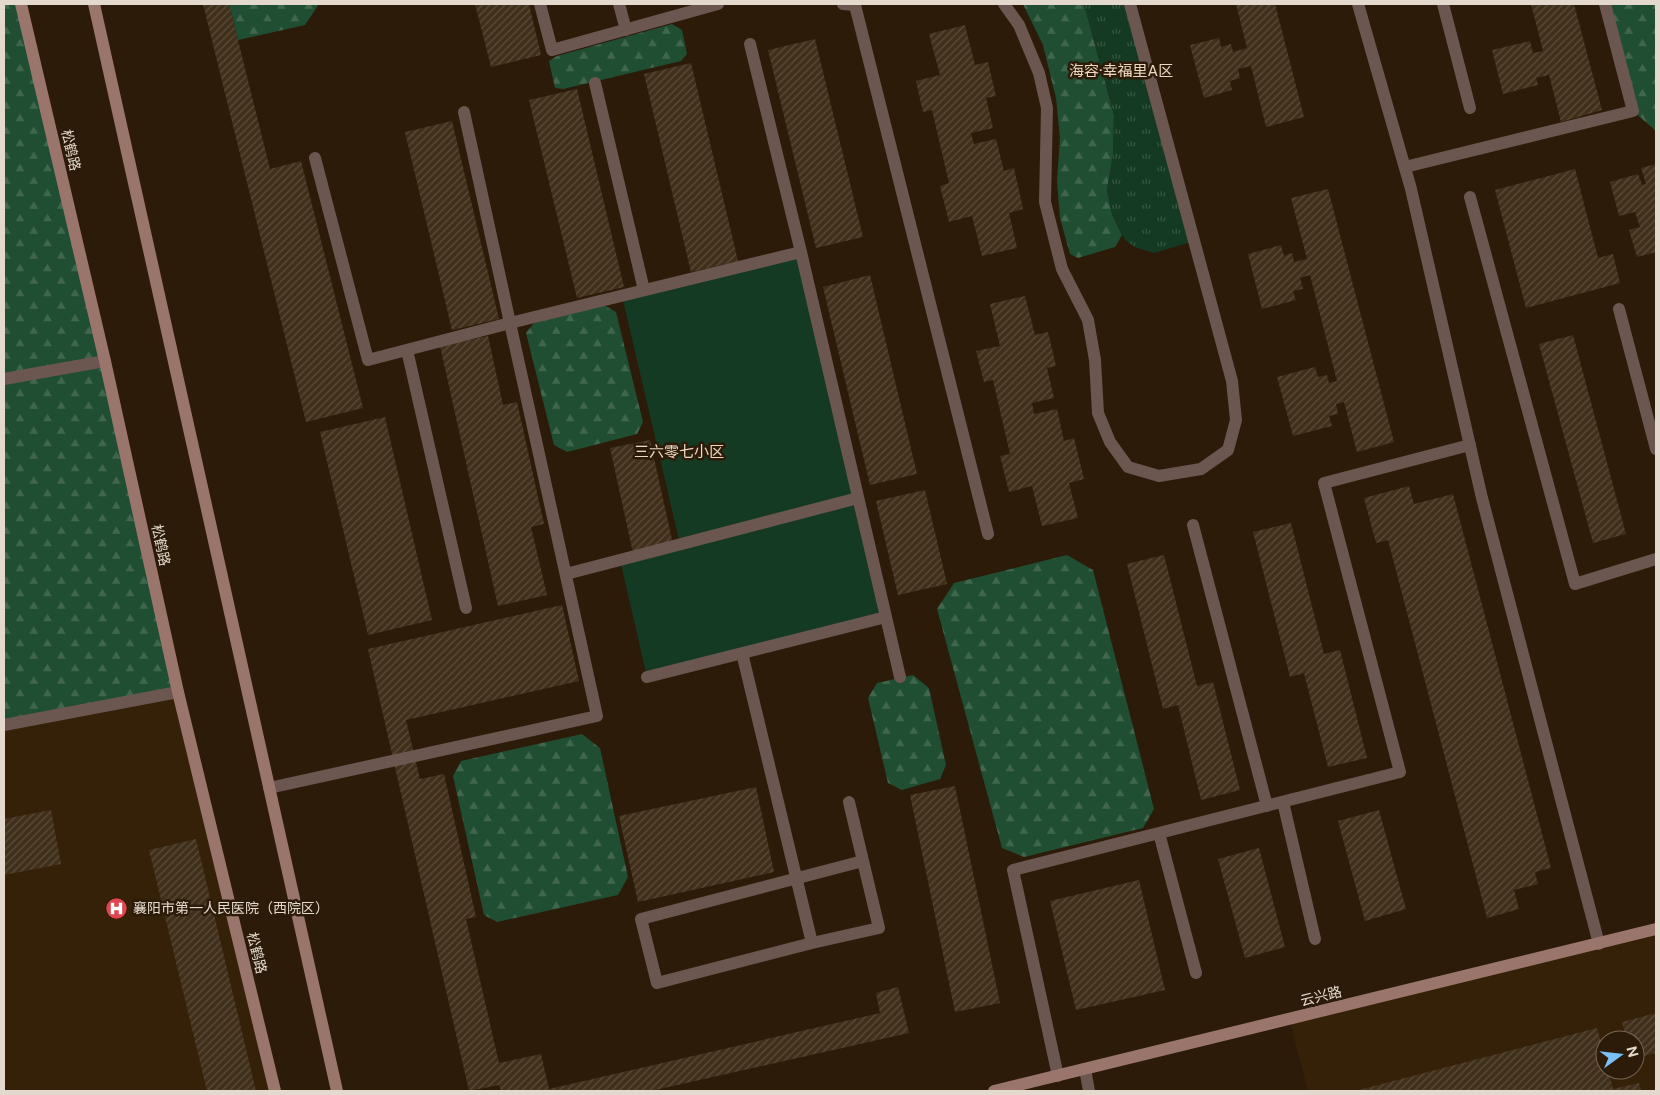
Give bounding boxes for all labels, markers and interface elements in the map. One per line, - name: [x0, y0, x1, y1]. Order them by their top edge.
- district label: 海容·幸福里A区: [1069, 62, 1173, 79]
- street label: 松鹤路: [58, 128, 84, 172]
- district label: 三六零七小区: [634, 443, 724, 460]
- street label: 松鹤路: [149, 523, 173, 567]
- hospital icon: 襄阳市第一人民医院（西院区）: [105, 896, 129, 920]
- place label: 襄阳市第一人民医院（西院区）: [133, 900, 329, 916]
- street label: 松鹤路: [244, 931, 270, 975]
- street label: 云兴路: [1299, 983, 1343, 1009]
- north arrow: [1595, 1030, 1645, 1080]
- text: N: [1623, 1044, 1642, 1059]

